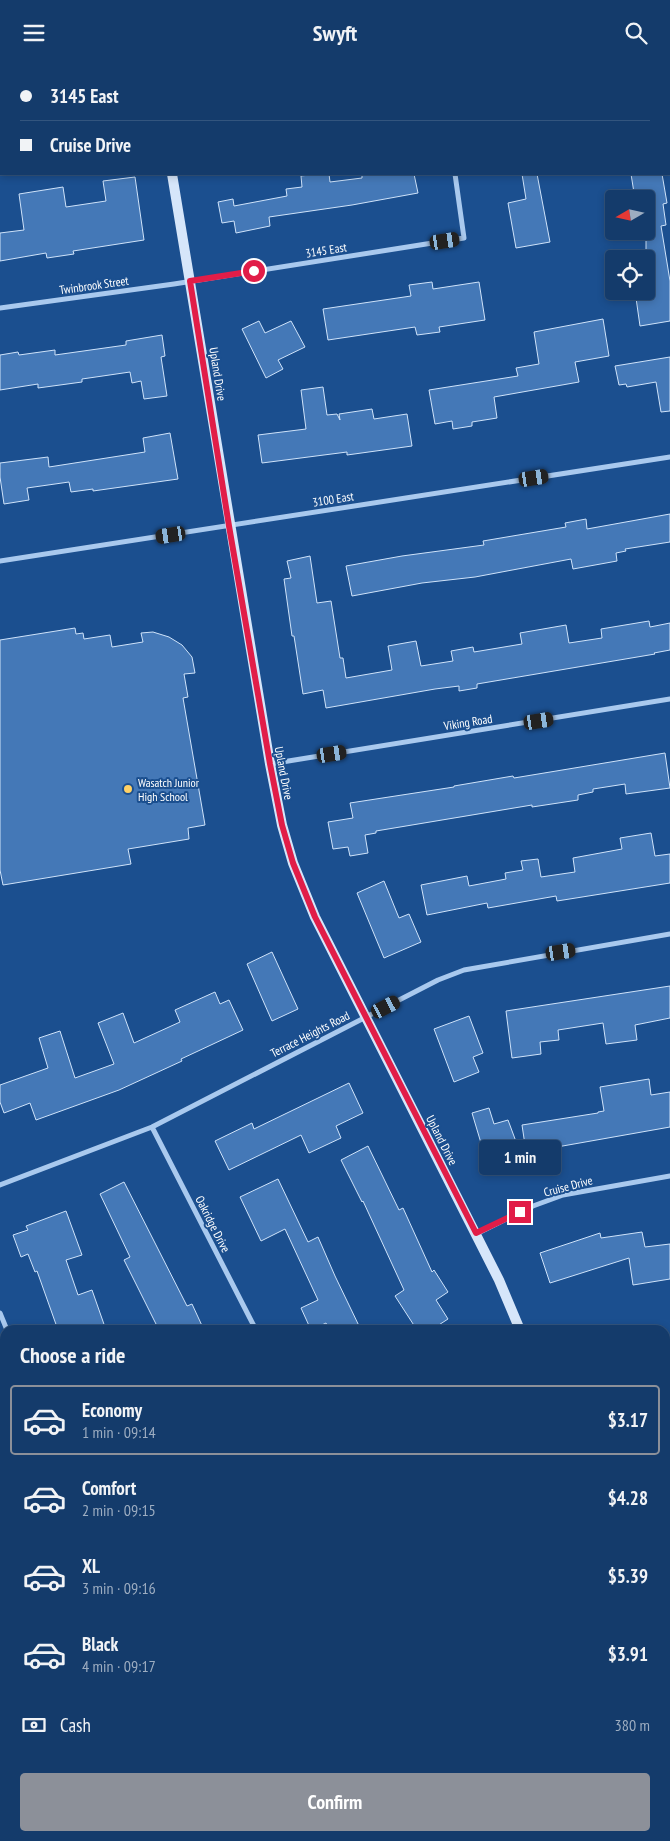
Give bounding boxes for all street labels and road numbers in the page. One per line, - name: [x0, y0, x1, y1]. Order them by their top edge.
- street label: 3145 East: [304, 239, 348, 261]
- street label: Twinbrook Street: [58, 273, 130, 297]
- street label: Upland Drive: [206, 346, 230, 402]
- street label: 3100 East: [311, 488, 355, 510]
- street label: Viking Road: [442, 711, 493, 733]
- street label: Upland Drive: [271, 745, 297, 801]
- street label: Terrace Heights Road: [268, 1008, 352, 1060]
- street label: Upland Drive: [423, 1113, 461, 1167]
- street label: Cruise Drive: [542, 1172, 594, 1200]
- street label: Oakridge Drive: [192, 1193, 234, 1255]

